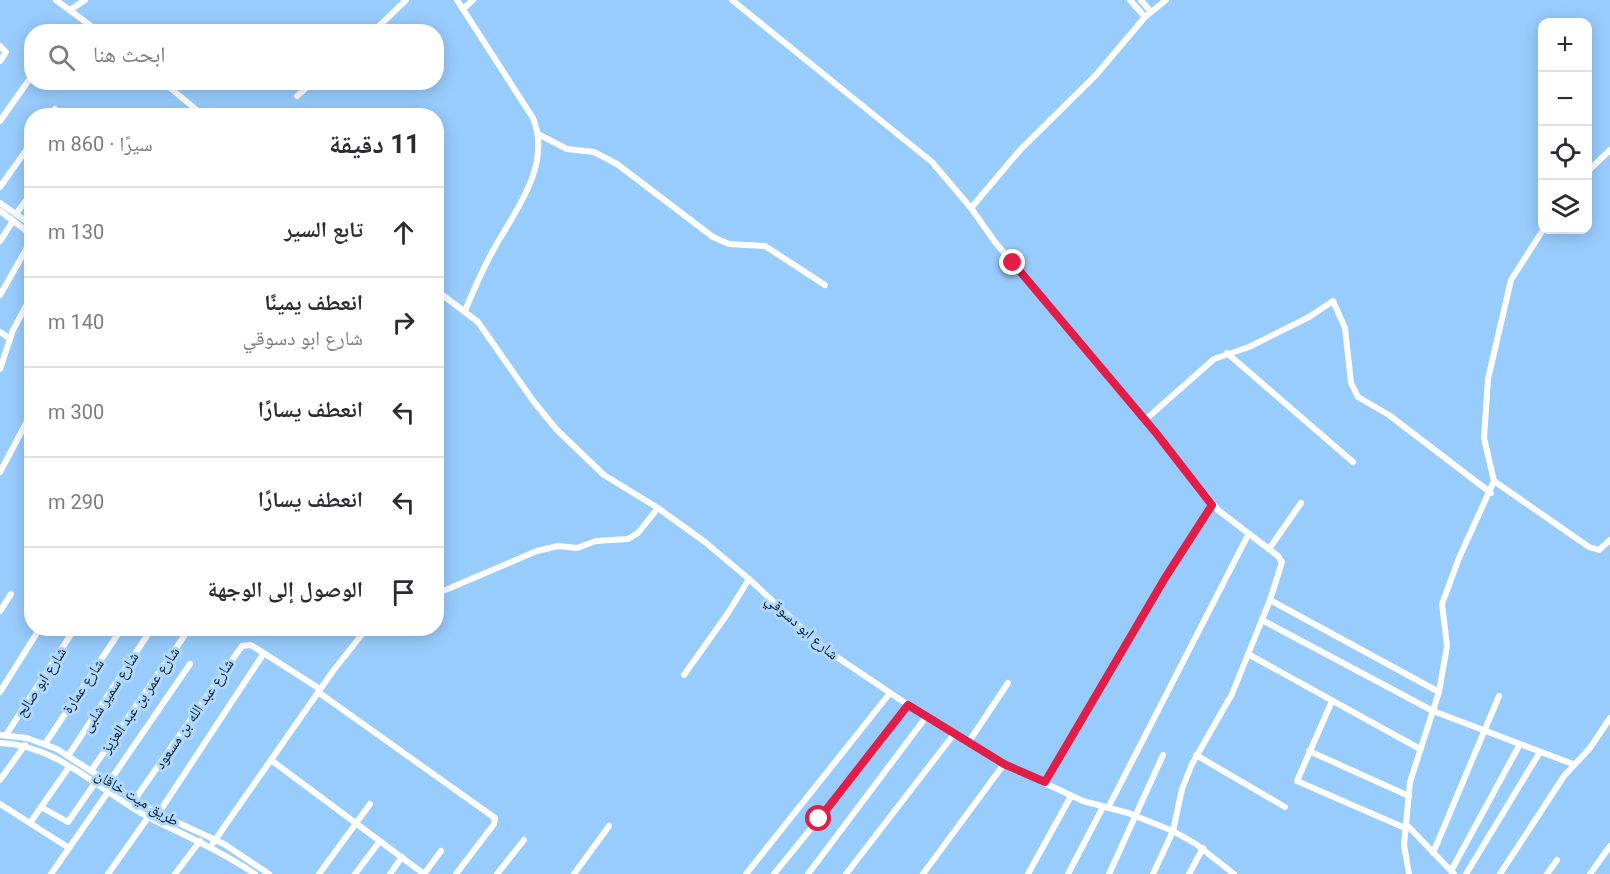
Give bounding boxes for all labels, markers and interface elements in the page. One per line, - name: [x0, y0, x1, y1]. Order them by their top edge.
- map controls: [1538, 18, 1592, 234]
- button: +: [1538, 18, 1592, 72]
- search box: [24, 24, 444, 90]
- icon: search: [45, 41, 78, 74]
- text: ابحث هنا: [93, 42, 166, 67]
- button: −: [1538, 72, 1592, 126]
- button: locate: [1538, 126, 1592, 180]
- text: 11 دقيقة: [329, 129, 420, 159]
- text: سيرًا · 860 m: [48, 132, 153, 156]
- button: layers: [1538, 180, 1592, 234]
- icon: ahead: [387, 216, 420, 249]
- text: تابع السير: [284, 217, 363, 242]
- text: 130 m: [48, 220, 104, 244]
- route end: [999, 249, 1025, 275]
- text: انعطف يمينًا: [264, 290, 363, 315]
- icon: right: [387, 306, 420, 339]
- text: 140 m: [48, 310, 104, 334]
- text: شارع ابو دسوقي: [242, 326, 363, 350]
- icon: left: [387, 396, 420, 429]
- text: انعطف يسارًا: [258, 397, 363, 422]
- text: 300 m: [48, 400, 104, 424]
- icon: left: [387, 486, 420, 519]
- text: انعطف يسارًا: [258, 487, 363, 512]
- text: 290 m: [48, 490, 104, 514]
- icon: arrive: [387, 576, 420, 609]
- text: الوصول إلى الوجهة: [207, 577, 363, 602]
- street label: شارع ابو دسوقي: [760, 591, 842, 666]
- street label: شارع عمر بن عبد العزيز: [96, 643, 184, 758]
- street label: شارع ابو صالح: [12, 644, 71, 721]
- street label: شارع سمير شلبى: [77, 649, 143, 736]
- street label: شارع عمارة: [58, 655, 109, 717]
- street label: شارع عبد الله بن مسعود: [151, 655, 238, 773]
- street label: طريق ميت خاقان: [91, 766, 182, 831]
- route start: [805, 805, 831, 831]

